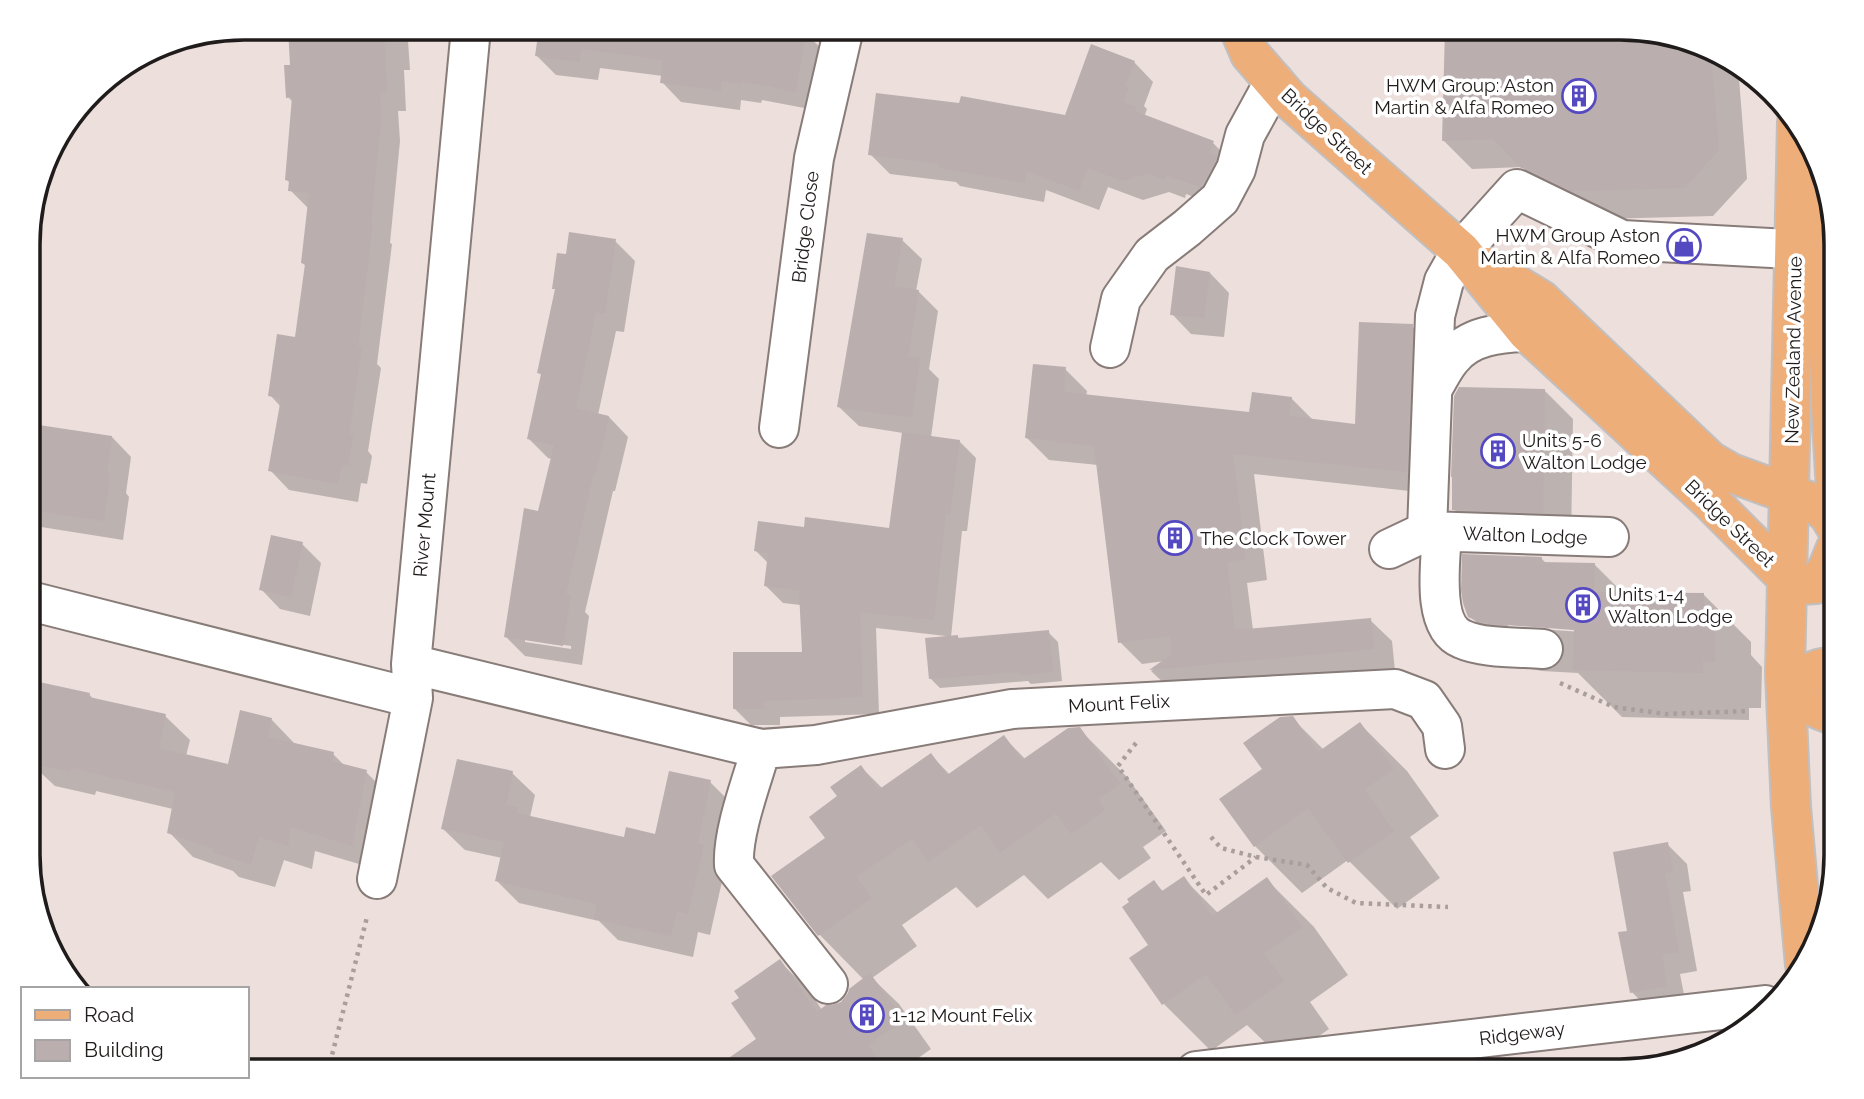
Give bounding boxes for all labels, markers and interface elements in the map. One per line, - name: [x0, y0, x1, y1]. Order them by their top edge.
- place label: HWM Group: Aston Martin & Alfa Romeo: [1374, 74, 1554, 118]
- building icon: HWM Group: Aston Martin & Alfa Romeo: [1560, 77, 1598, 115]
- street label: Bridge Street: [1277, 84, 1377, 179]
- street label: Bridge Close: [787, 170, 823, 284]
- place label: HWM Group Aston Martin & Alfa Romeo: [1480, 224, 1660, 268]
- shop icon: HWM Group Aston Martin & Alfa Romeo: [1665, 227, 1703, 265]
- street label: New Zealand Avenue: [1780, 256, 1806, 444]
- place label: Units 5-6 Walton Lodge: [1522, 429, 1647, 473]
- building icon: Units 5-6 Walton Lodge: [1479, 432, 1517, 470]
- street label: River Mount: [408, 471, 440, 578]
- street label: Bridge Street: [1681, 475, 1780, 572]
- building icon: The Clock Tower: [1156, 519, 1194, 557]
- street label: Walton Lodge: [1462, 522, 1588, 548]
- place label: The Clock Tower: [1200, 527, 1347, 549]
- place label: Units 1-4 Walton Lodge: [1608, 583, 1733, 627]
- building icon: Units 1-4 Walton Lodge: [1564, 586, 1602, 624]
- street label: Mount Felix: [1068, 689, 1171, 717]
- legend: [21, 987, 248, 1078]
- building icon: 1-12 Mount Felix: [848, 996, 886, 1034]
- text: Road: [84, 1002, 134, 1027]
- place label: 1-12 Mount Felix: [892, 1004, 1033, 1026]
- street label: Ridgeway: [1478, 1017, 1566, 1049]
- text: Building: [84, 1037, 164, 1062]

